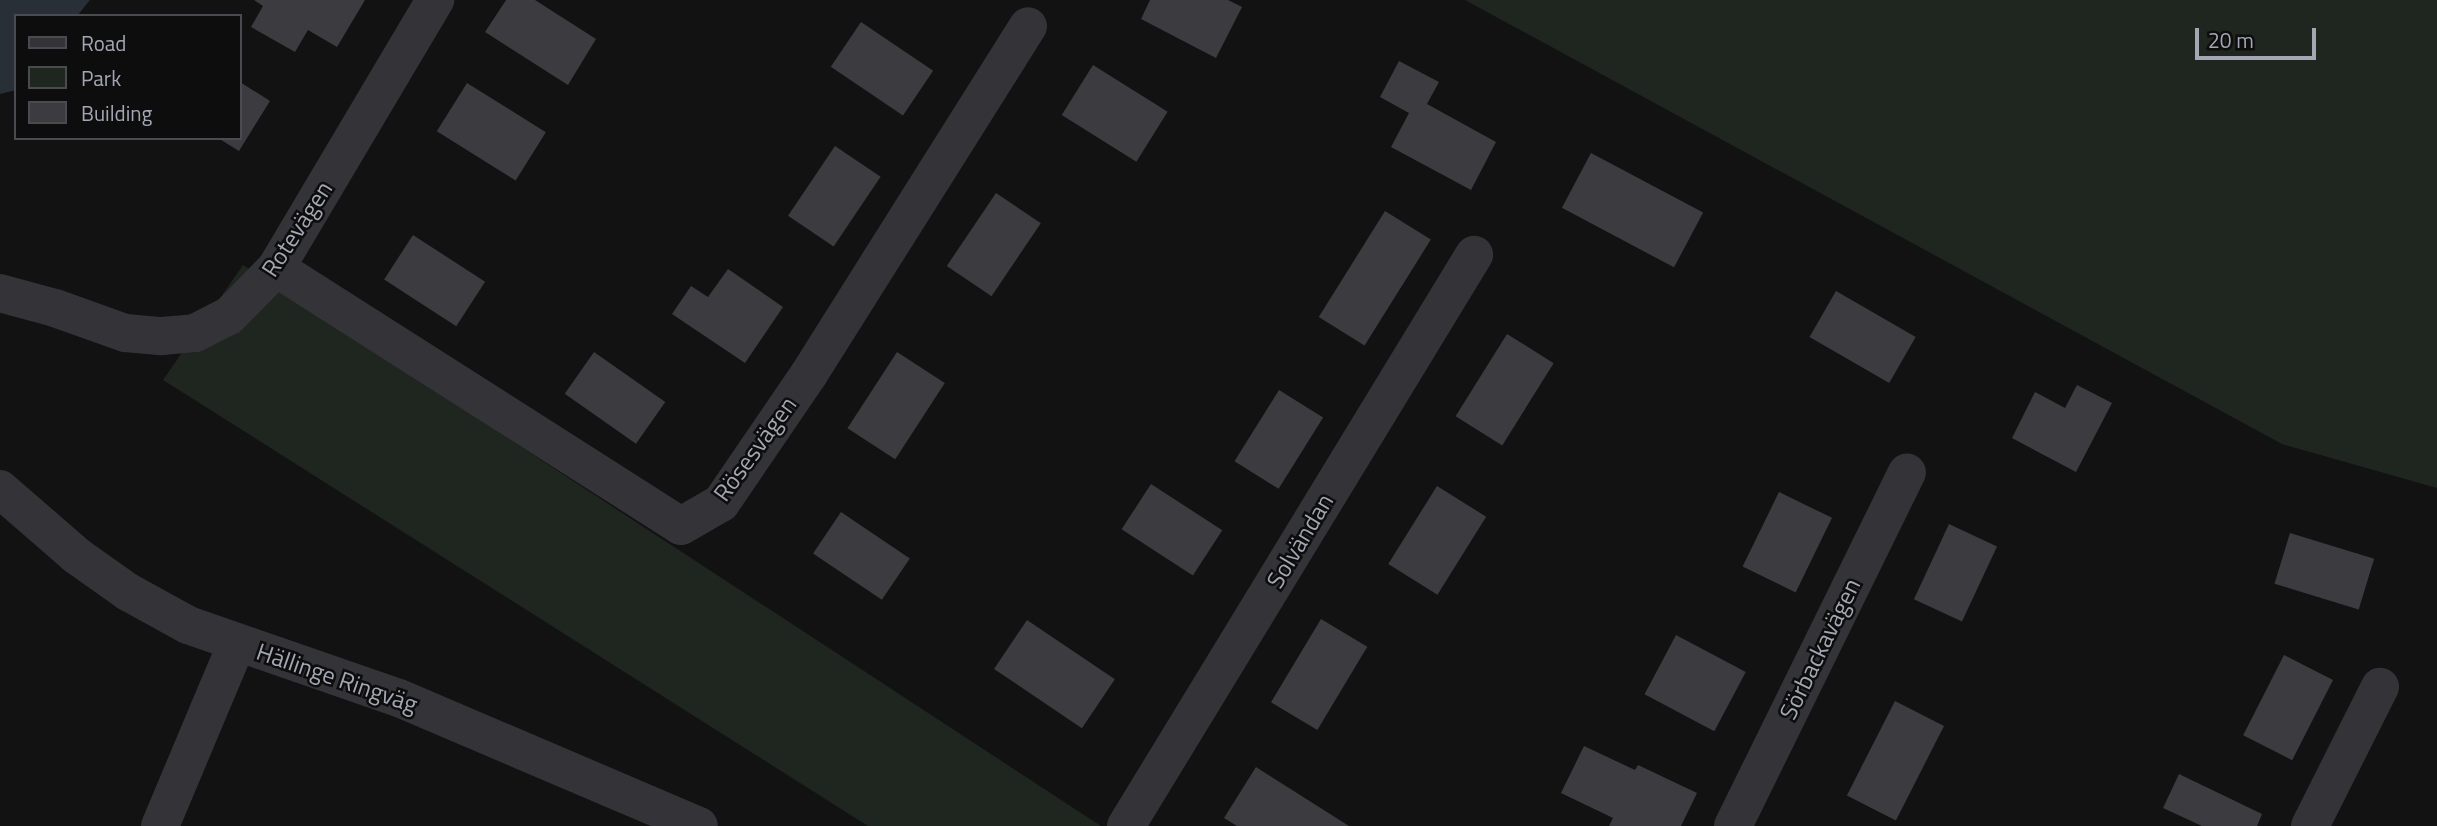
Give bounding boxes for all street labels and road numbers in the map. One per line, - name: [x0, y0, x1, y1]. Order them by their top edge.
- street label: Rotevägen: [255, 176, 339, 282]
- street label: Rösesvägen: [707, 391, 803, 507]
- street label: Solvändan: [1261, 489, 1339, 593]
- street label: Sörbackavägen: [1773, 574, 1867, 724]
- street label: Hällinge Ringväg: [253, 637, 421, 719]

